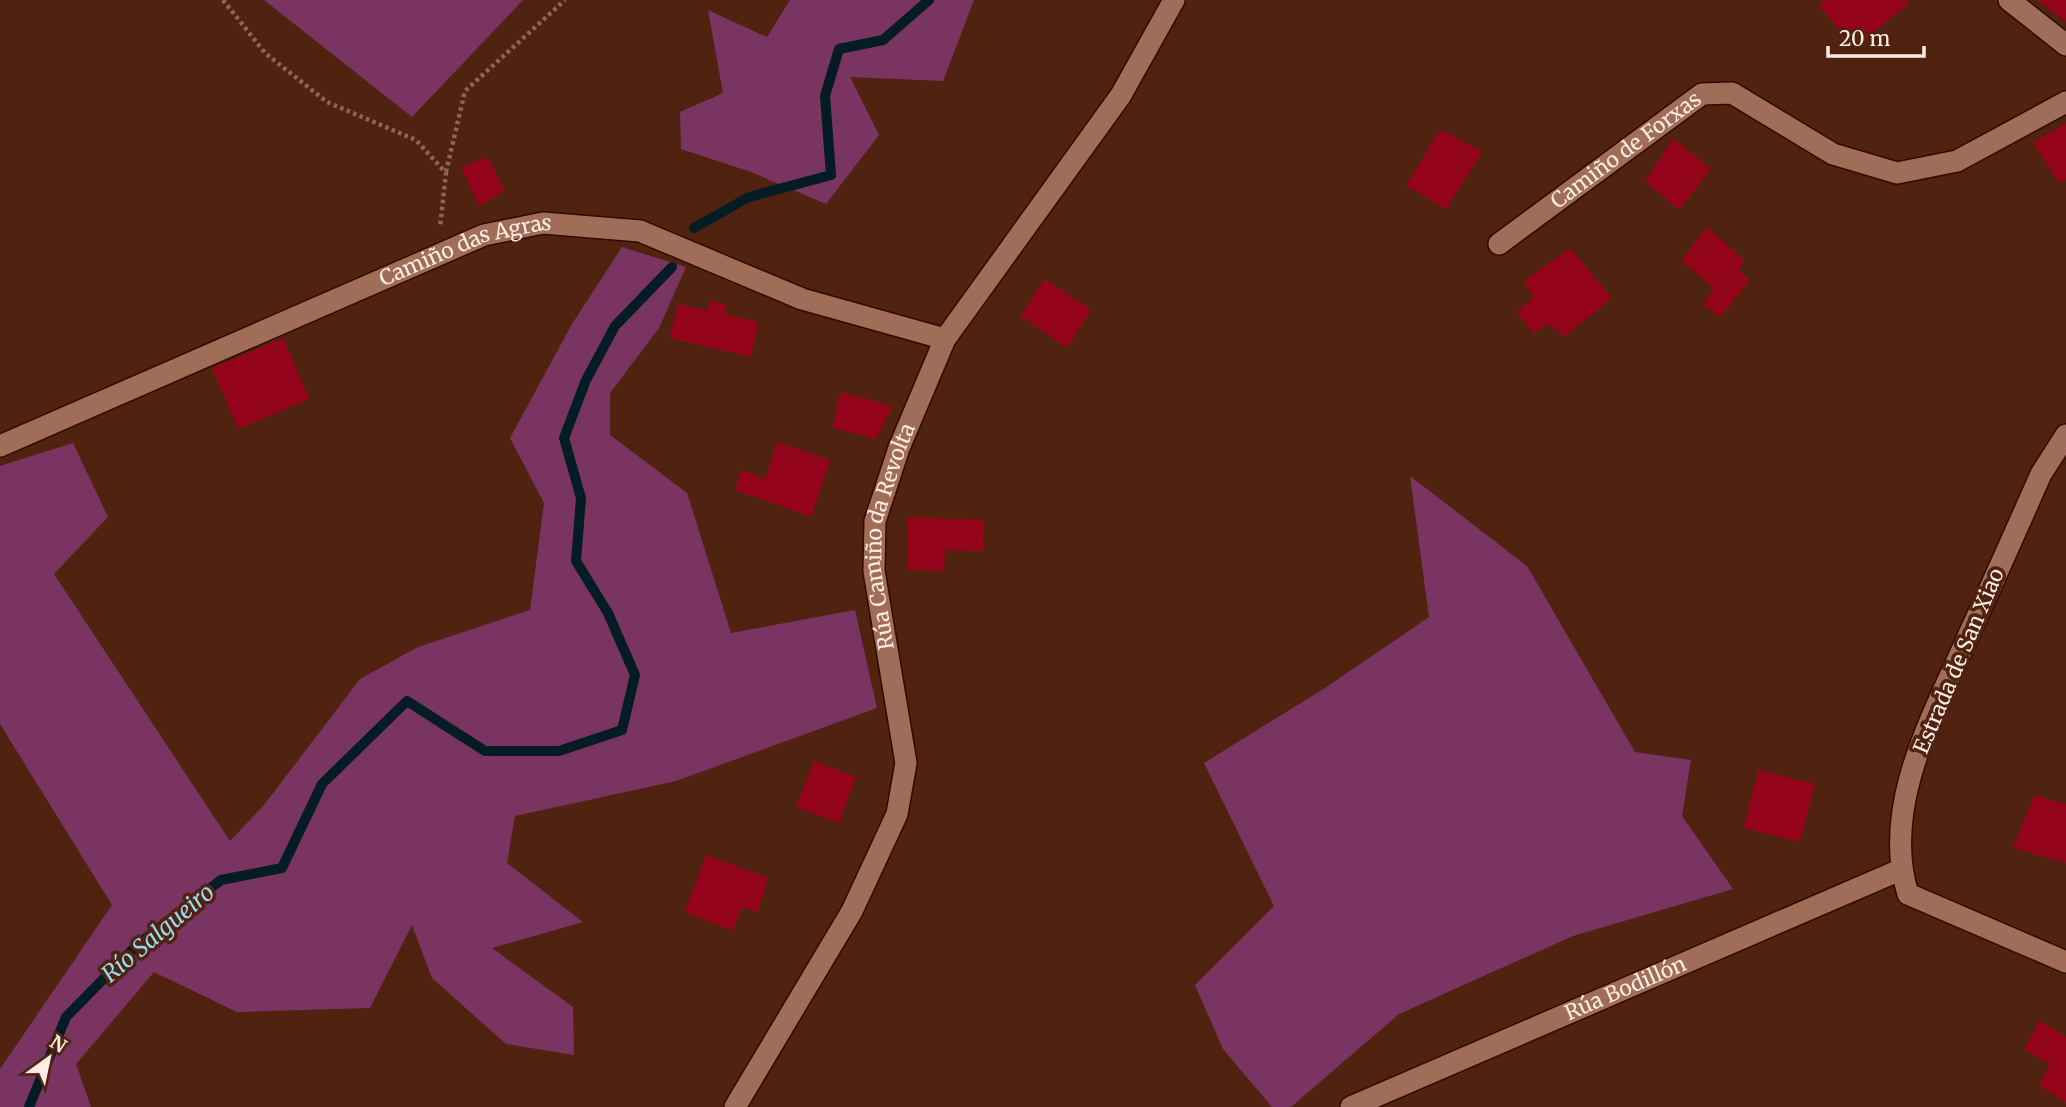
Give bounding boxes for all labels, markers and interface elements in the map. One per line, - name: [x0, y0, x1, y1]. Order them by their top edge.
- scale bar: [1828, 14, 1924, 58]
- text: 20 m: [1839, 25, 1891, 52]
- street label: Camiño de Forxas: [1545, 85, 1706, 214]
- street label: Camiño das Agras: [375, 209, 553, 292]
- street label: Rúa Camiño da Revolta: [859, 419, 921, 652]
- street label: Estrada de San Xiao: [1907, 564, 2010, 758]
- water label: Río Salgueiro: [96, 877, 220, 988]
- street label: Rúa Bodillón: [1560, 950, 1690, 1026]
- north arrow: [14, 1023, 84, 1093]
- text: N: [45, 1030, 71, 1058]

